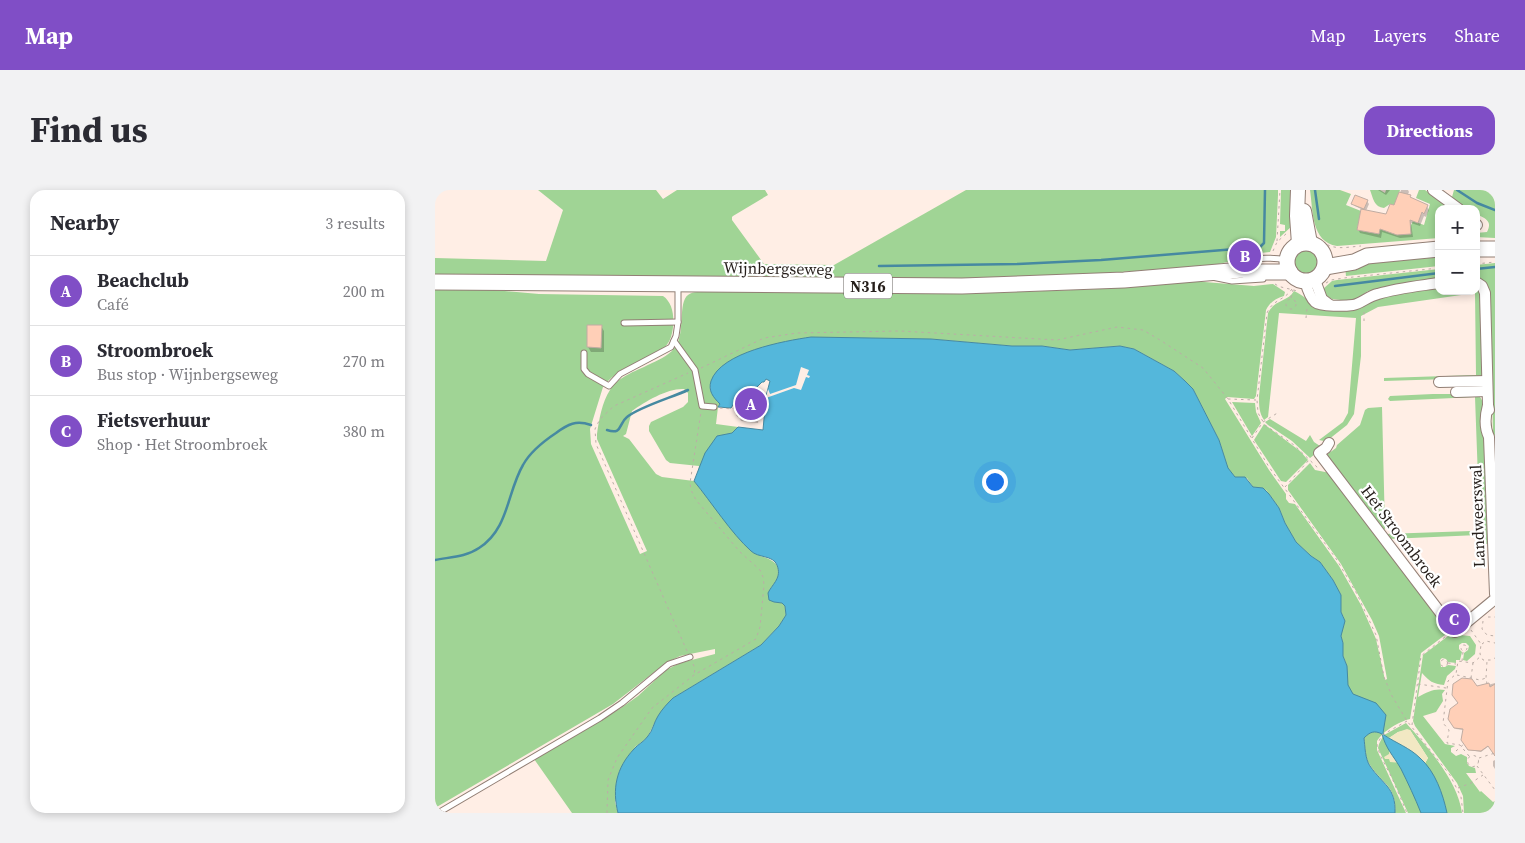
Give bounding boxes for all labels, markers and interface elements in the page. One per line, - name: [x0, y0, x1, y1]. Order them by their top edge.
- text: Map: [25, 19, 73, 52]
- text: Map: [1310, 23, 1345, 48]
- text: Layers: [1373, 23, 1426, 48]
- text: Share: [1454, 23, 1500, 48]
- text: Find us: [30, 106, 148, 154]
- button: Directions: [1364, 106, 1495, 155]
- map controls: [1435, 205, 1480, 295]
- button: +: [1435, 205, 1480, 250]
- text: Nearby: [50, 208, 120, 237]
- text: 3 results: [325, 212, 385, 234]
- pin: B: [1229, 237, 1261, 275]
- button: −: [1435, 250, 1480, 295]
- street label: Wijnbergseweg: [723, 256, 833, 280]
- text: Beachclub: [97, 267, 189, 293]
- road number: N316: [844, 274, 892, 298]
- text: A: [61, 280, 71, 302]
- text: 200 m: [343, 280, 385, 302]
- text: Café: [97, 293, 129, 315]
- text: Stroombroek: [97, 337, 213, 363]
- text: B: [61, 350, 71, 372]
- text: 270 m: [343, 350, 385, 372]
- text: Bus stop · Wijnbergseweg: [97, 363, 278, 385]
- pin: A: [735, 385, 767, 423]
- text: Fietsverhuur: [97, 407, 210, 433]
- text: C: [61, 420, 71, 442]
- text: 380 m: [343, 420, 385, 442]
- text: Shop · Het Stroombroek: [97, 433, 267, 455]
- street label: Landweerswal: [1464, 464, 1490, 568]
- your location: [982, 469, 1008, 495]
- street label: Het Stroombroek: [1356, 480, 1448, 592]
- pin: C: [1438, 600, 1470, 638]

